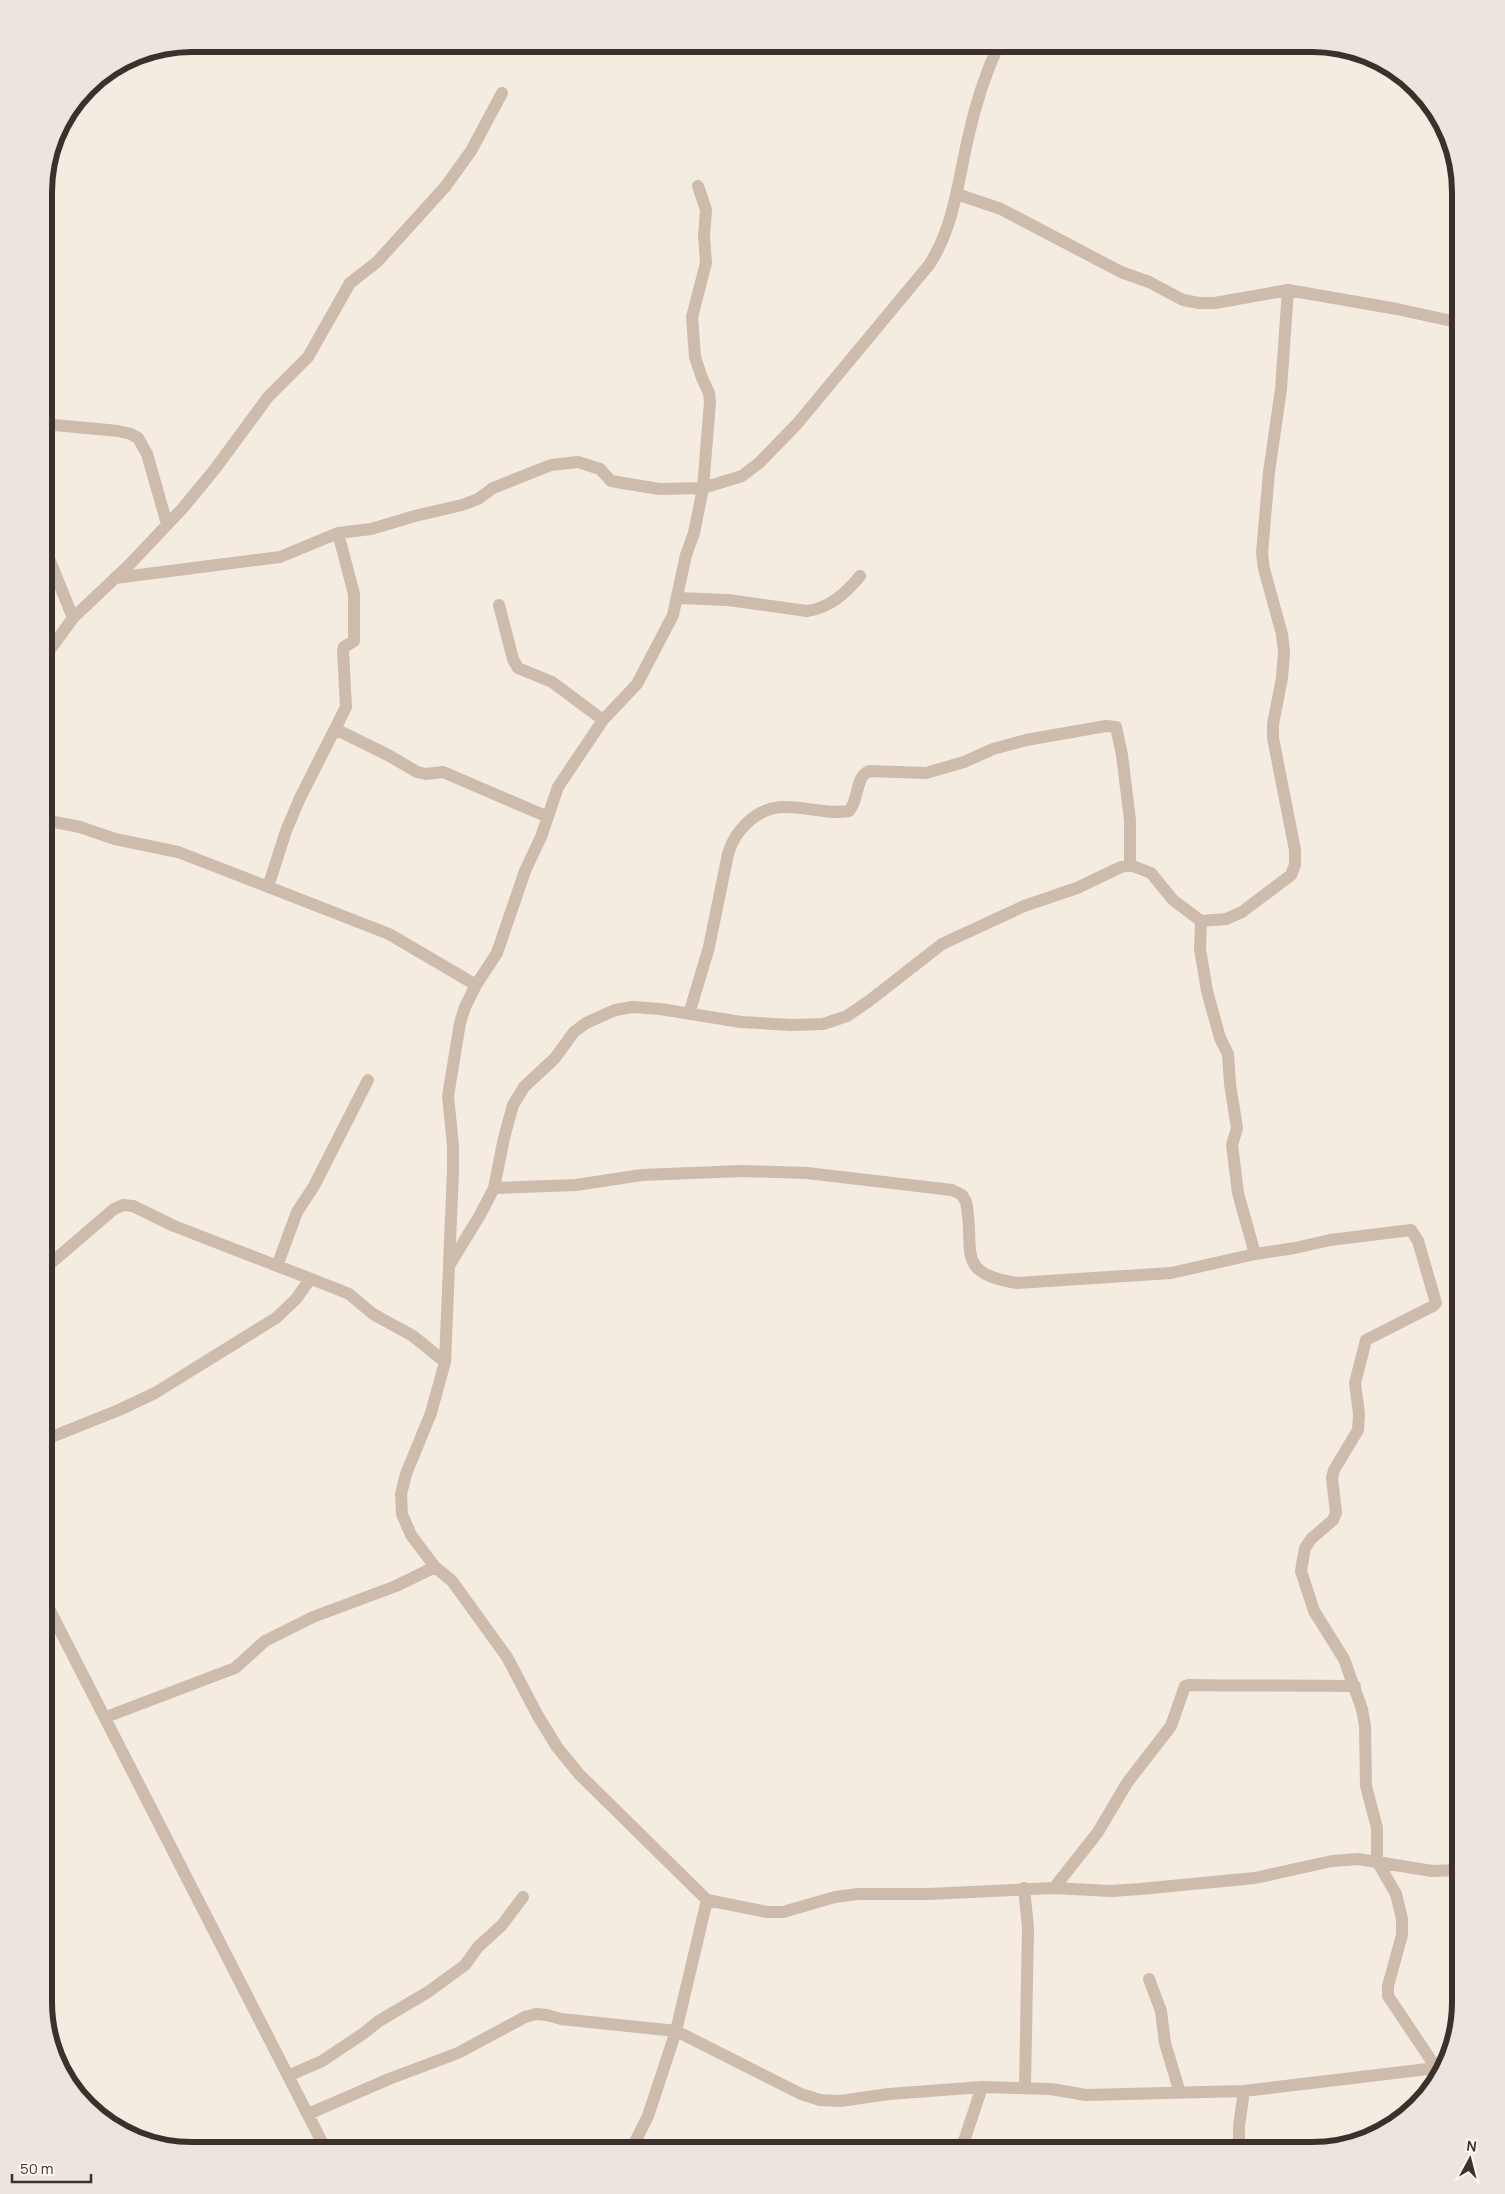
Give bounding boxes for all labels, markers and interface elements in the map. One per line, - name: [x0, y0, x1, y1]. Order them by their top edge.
- north arrow: [1445, 2134, 1495, 2184]
- text: N: [1465, 2136, 1478, 2156]
- scale bar: [12, 2152, 91, 2184]
- text: 50 m: [20, 2158, 54, 2179]

